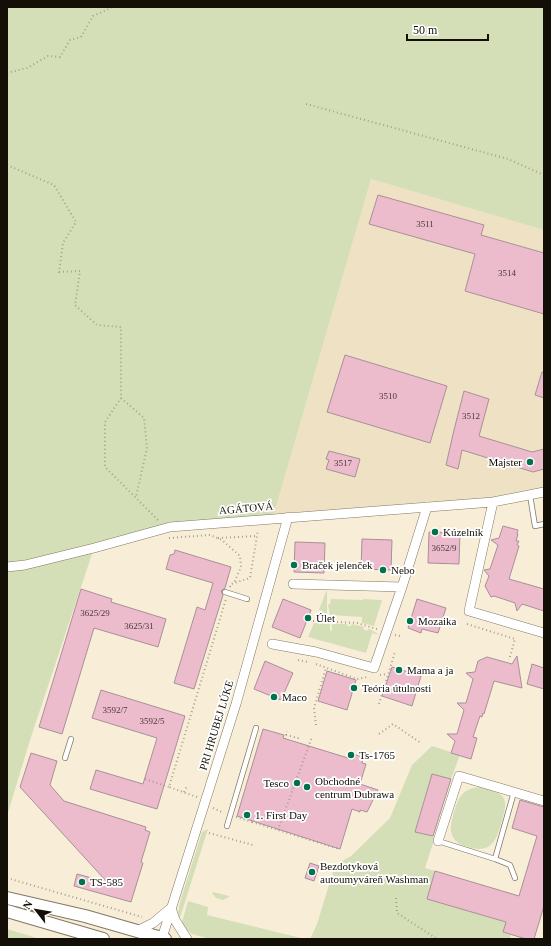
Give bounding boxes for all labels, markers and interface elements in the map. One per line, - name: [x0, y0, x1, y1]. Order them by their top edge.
- scale bar: [407, 16, 488, 42]
- text: 50 m: [413, 23, 438, 37]
- house number: 3511: [416, 219, 434, 229]
- house number: 3514: [498, 268, 517, 278]
- house number: 3510: [379, 391, 398, 401]
- house number: 3512: [462, 411, 480, 421]
- place label: Majster: [488, 456, 522, 468]
- marker: Majster: [525, 457, 535, 467]
- house number: 3517: [334, 458, 353, 468]
- street label: AGÁTOVÁ: [218, 500, 274, 516]
- place label: Kúzelník: [443, 526, 484, 538]
- marker: Kúzelník: [430, 527, 440, 537]
- house number: 3652/9: [431, 543, 457, 553]
- place label: Braček jelenček: [302, 559, 373, 571]
- marker: Braček jelenček: [289, 560, 299, 570]
- place label: Nebo: [391, 564, 415, 576]
- marker: Nebo: [378, 565, 388, 575]
- house number: 3625/29: [80, 608, 110, 618]
- place label: Úlet: [316, 612, 335, 624]
- marker: Úlet: [303, 613, 313, 623]
- place label: Mozaika: [418, 615, 457, 627]
- marker: Mozaika: [405, 616, 415, 626]
- house number: 3625/31: [124, 621, 154, 631]
- place label: Mama a ja: [407, 664, 454, 676]
- marker: Mama a ja: [394, 665, 404, 675]
- street label: PRI HRUBEJ LÚKE: [197, 678, 235, 771]
- place label: Teória útulnosti: [362, 682, 431, 694]
- marker: Teória útulnosti: [349, 683, 359, 693]
- place label: Maco: [282, 691, 308, 703]
- marker: Maco: [269, 692, 279, 702]
- house number: 3592/7: [102, 705, 128, 715]
- house number: 3592/5: [139, 716, 165, 726]
- place label: Ts-1765: [359, 749, 395, 761]
- marker: Ts-1765: [346, 750, 356, 760]
- place label: Obchodné centrum Dubrawa: [315, 775, 394, 800]
- place label: Tesco: [264, 777, 289, 789]
- marker: Tesco: [292, 778, 302, 788]
- marker: Obchodné centrum Dubrawa: [302, 782, 312, 792]
- place label: 1. First Day: [255, 809, 308, 821]
- marker: 1. First Day: [242, 810, 252, 820]
- place label: Bezdotyková autoumyváreň Washman: [320, 860, 429, 885]
- marker: Bezdotyková autoumyváreň Washman: [307, 867, 317, 877]
- place label: TS-585: [90, 876, 124, 888]
- marker: TS-585: [77, 877, 87, 887]
- north arrow: [16, 890, 56, 930]
- text: N: [20, 898, 35, 911]

